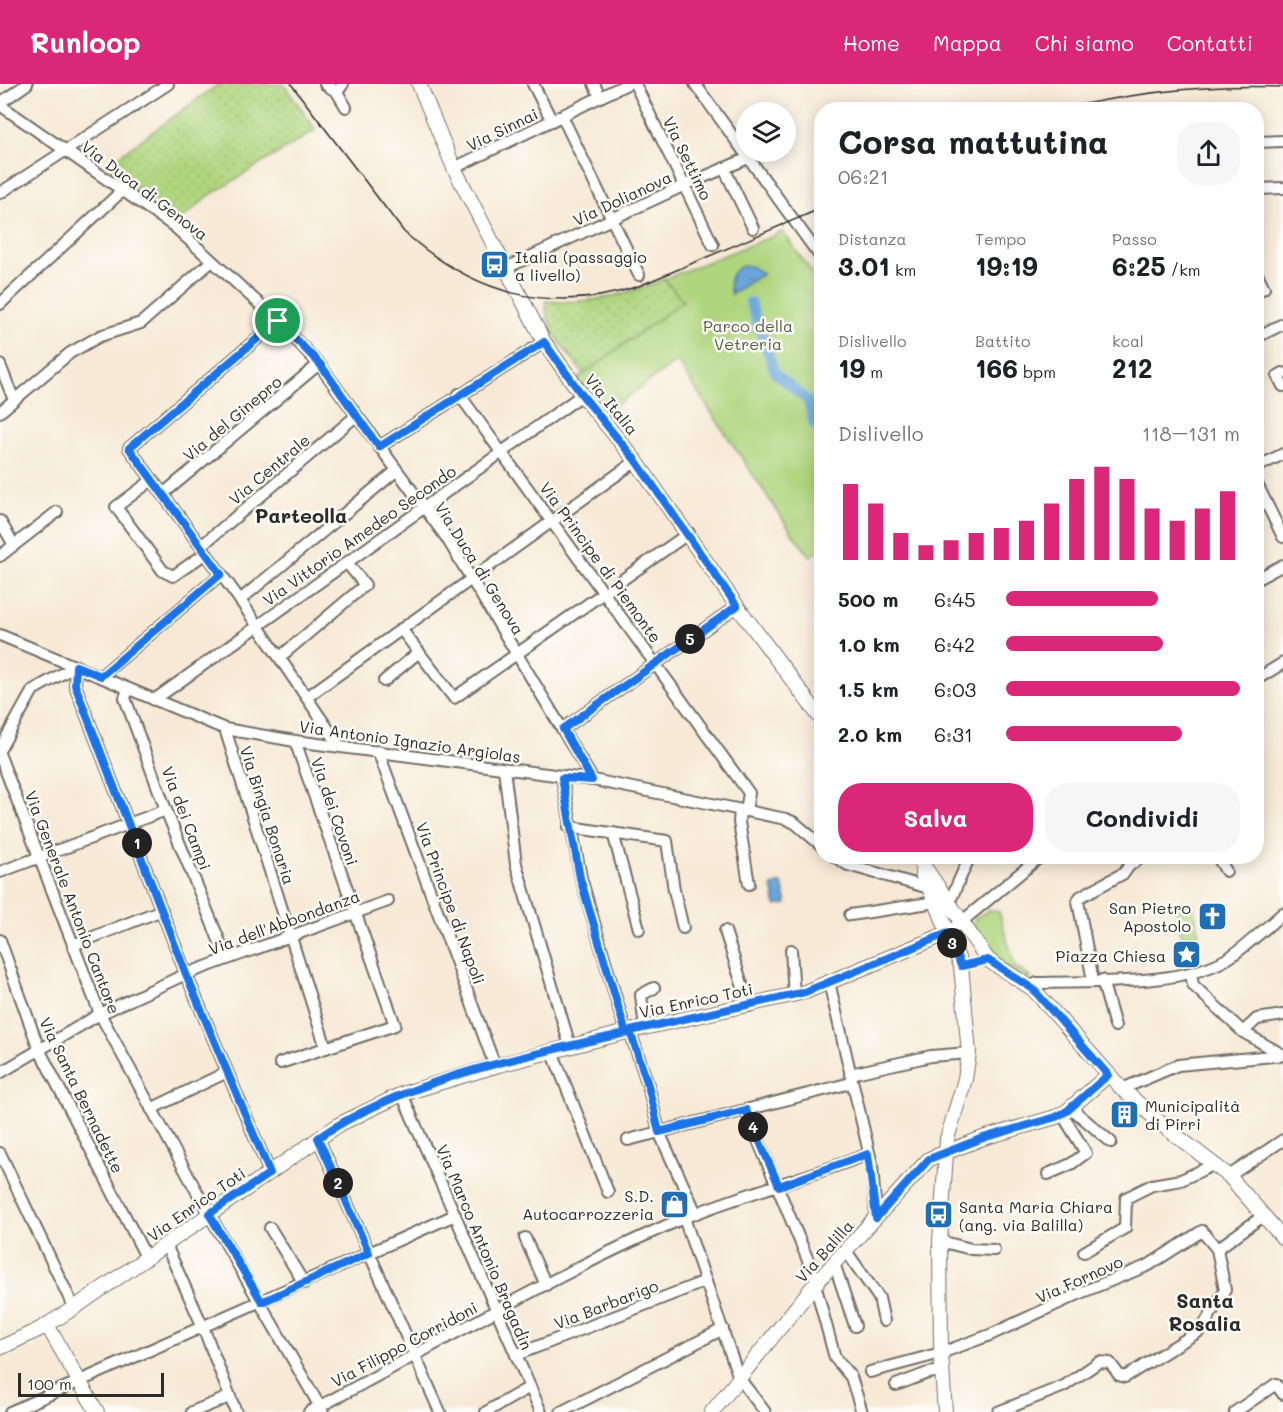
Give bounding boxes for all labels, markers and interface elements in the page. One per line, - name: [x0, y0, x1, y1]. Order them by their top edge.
- text: Runloop: [30, 24, 141, 60]
- text: Home: [843, 29, 900, 56]
- text: Mappa: [933, 29, 1002, 56]
- text: Chi siamo: [1035, 29, 1134, 56]
- text: Contatti: [1167, 29, 1253, 56]
- map controls: [736, 102, 796, 162]
- button: layers: [736, 102, 796, 162]
- street label: Via Sinnai: [463, 103, 541, 155]
- street label: Via Settimo: [659, 113, 717, 203]
- text: Corsa mattutina: [838, 119, 1108, 162]
- button: share: [1177, 122, 1240, 185]
- street label: Via Duca di Genova: [77, 136, 213, 245]
- text: 06:21: [838, 163, 889, 189]
- street label: Via Dolianova: [569, 166, 675, 230]
- text: Distanza: [838, 228, 906, 249]
- text: Tempo: [975, 228, 1026, 249]
- text: Passo: [1112, 228, 1157, 249]
- place label: Italia (passaggio a livello): [515, 246, 647, 285]
- bus stop icon: Italia (passaggio a livello): [478, 249, 510, 281]
- text: 3.01: [838, 249, 890, 283]
- text: 19:19: [975, 249, 1038, 283]
- text: 6:25: [1112, 249, 1166, 283]
- text: km: [890, 259, 916, 280]
- text: /km: [1166, 259, 1200, 280]
- pin: [252, 295, 303, 346]
- icon: arrive: [261, 304, 294, 337]
- park label: Parco della Vetreria: [703, 315, 793, 354]
- text: Dislivello: [838, 330, 906, 351]
- text: Battito: [975, 330, 1030, 351]
- text: kcal: [1112, 330, 1144, 351]
- text: 19: [838, 351, 865, 385]
- text: 166: [975, 351, 1018, 385]
- text: 212: [1112, 351, 1153, 385]
- text: m: [865, 361, 883, 382]
- text: bpm: [1018, 361, 1056, 382]
- street label: Via Italia: [581, 369, 643, 439]
- street label: Via del Ginepro: [178, 371, 286, 465]
- text: Dislivello: [838, 420, 924, 446]
- text: 118–131 m: [1142, 420, 1240, 446]
- street label: Via Centrale: [224, 429, 314, 509]
- street label: Via Vittorio Amedeo Secondo: [258, 460, 460, 610]
- street label: Via Principe di Piemonte: [536, 477, 666, 647]
- street label: Via Duca di Genova: [430, 497, 530, 639]
- district label: Parteolla: [255, 502, 347, 528]
- text: 500 m: [838, 586, 898, 612]
- text: 6:45: [934, 586, 976, 612]
- pin: 5: [675, 624, 705, 654]
- text: 5: [685, 628, 695, 649]
- text: 1.0 km: [838, 631, 900, 657]
- text: 6:42: [934, 631, 975, 657]
- text: 1.5 km: [838, 676, 899, 702]
- text: 6:03: [934, 676, 976, 702]
- street label: Via Antonio Ignazio Argiolas: [298, 715, 522, 767]
- text: 2.0 km: [838, 721, 902, 747]
- text: 6:31: [934, 721, 973, 747]
- street label: Via Bingia Bonaria: [236, 743, 300, 887]
- street label: Via dei Covoni: [307, 754, 363, 868]
- street label: Via dei Campi: [158, 763, 216, 873]
- button: Salva: [838, 783, 1033, 852]
- button: Condividi: [1045, 783, 1240, 852]
- street label: Via Generale Antonio Cantore: [21, 787, 125, 1017]
- street label: Via Principe di Napoli: [412, 819, 490, 987]
- pin: 1: [122, 828, 152, 858]
- text: 1: [133, 832, 141, 853]
- street label: Via dell'Abbondanza: [205, 885, 363, 959]
- place label: San Pietro Apostolo: [1109, 897, 1191, 936]
- church icon: San Pietro Apostolo: [1196, 900, 1228, 932]
- pin: 3: [937, 928, 967, 958]
- text: 3: [947, 932, 957, 953]
- place icon: Piazza Chiesa: [1171, 939, 1203, 971]
- place label: Piazza Chiesa: [1055, 945, 1166, 966]
- street label: Via Enrico Toti: [637, 978, 755, 1022]
- street label: Via Santa Bernadette: [35, 1014, 129, 1176]
- place label: Municipalità di Pirri: [1145, 1095, 1240, 1134]
- building icon: Municipalità di Pirri: [1108, 1098, 1140, 1130]
- pin: 4: [738, 1112, 768, 1142]
- text: 4: [748, 1116, 758, 1137]
- street label: Via Marco Antonio Bragadin: [432, 1141, 538, 1353]
- street label: Via Enrico Toti: [143, 1162, 249, 1246]
- pin: 2: [323, 1168, 353, 1198]
- text: 2: [334, 1172, 342, 1193]
- place label: S.D. Autocarrozzeria: [522, 1185, 654, 1224]
- shop icon: S.D. Autocarrozzeria: [659, 1188, 691, 1220]
- place label: Santa Maria Chiara (ang. via Balilla): [959, 1196, 1113, 1235]
- bus stop icon: Santa Maria Chiara (ang. via Balilla): [922, 1199, 954, 1231]
- street label: Via Balilla: [790, 1215, 858, 1287]
- street label: Via Fornovo: [1032, 1250, 1126, 1308]
- street label: Via Barbarigo: [551, 1274, 661, 1334]
- district label: Santa Rosalia: [1169, 1287, 1241, 1336]
- street label: Via Filippo Corridoni: [327, 1297, 481, 1391]
- scale bar: [18, 1370, 164, 1398]
- text: 100 m: [27, 1373, 72, 1394]

